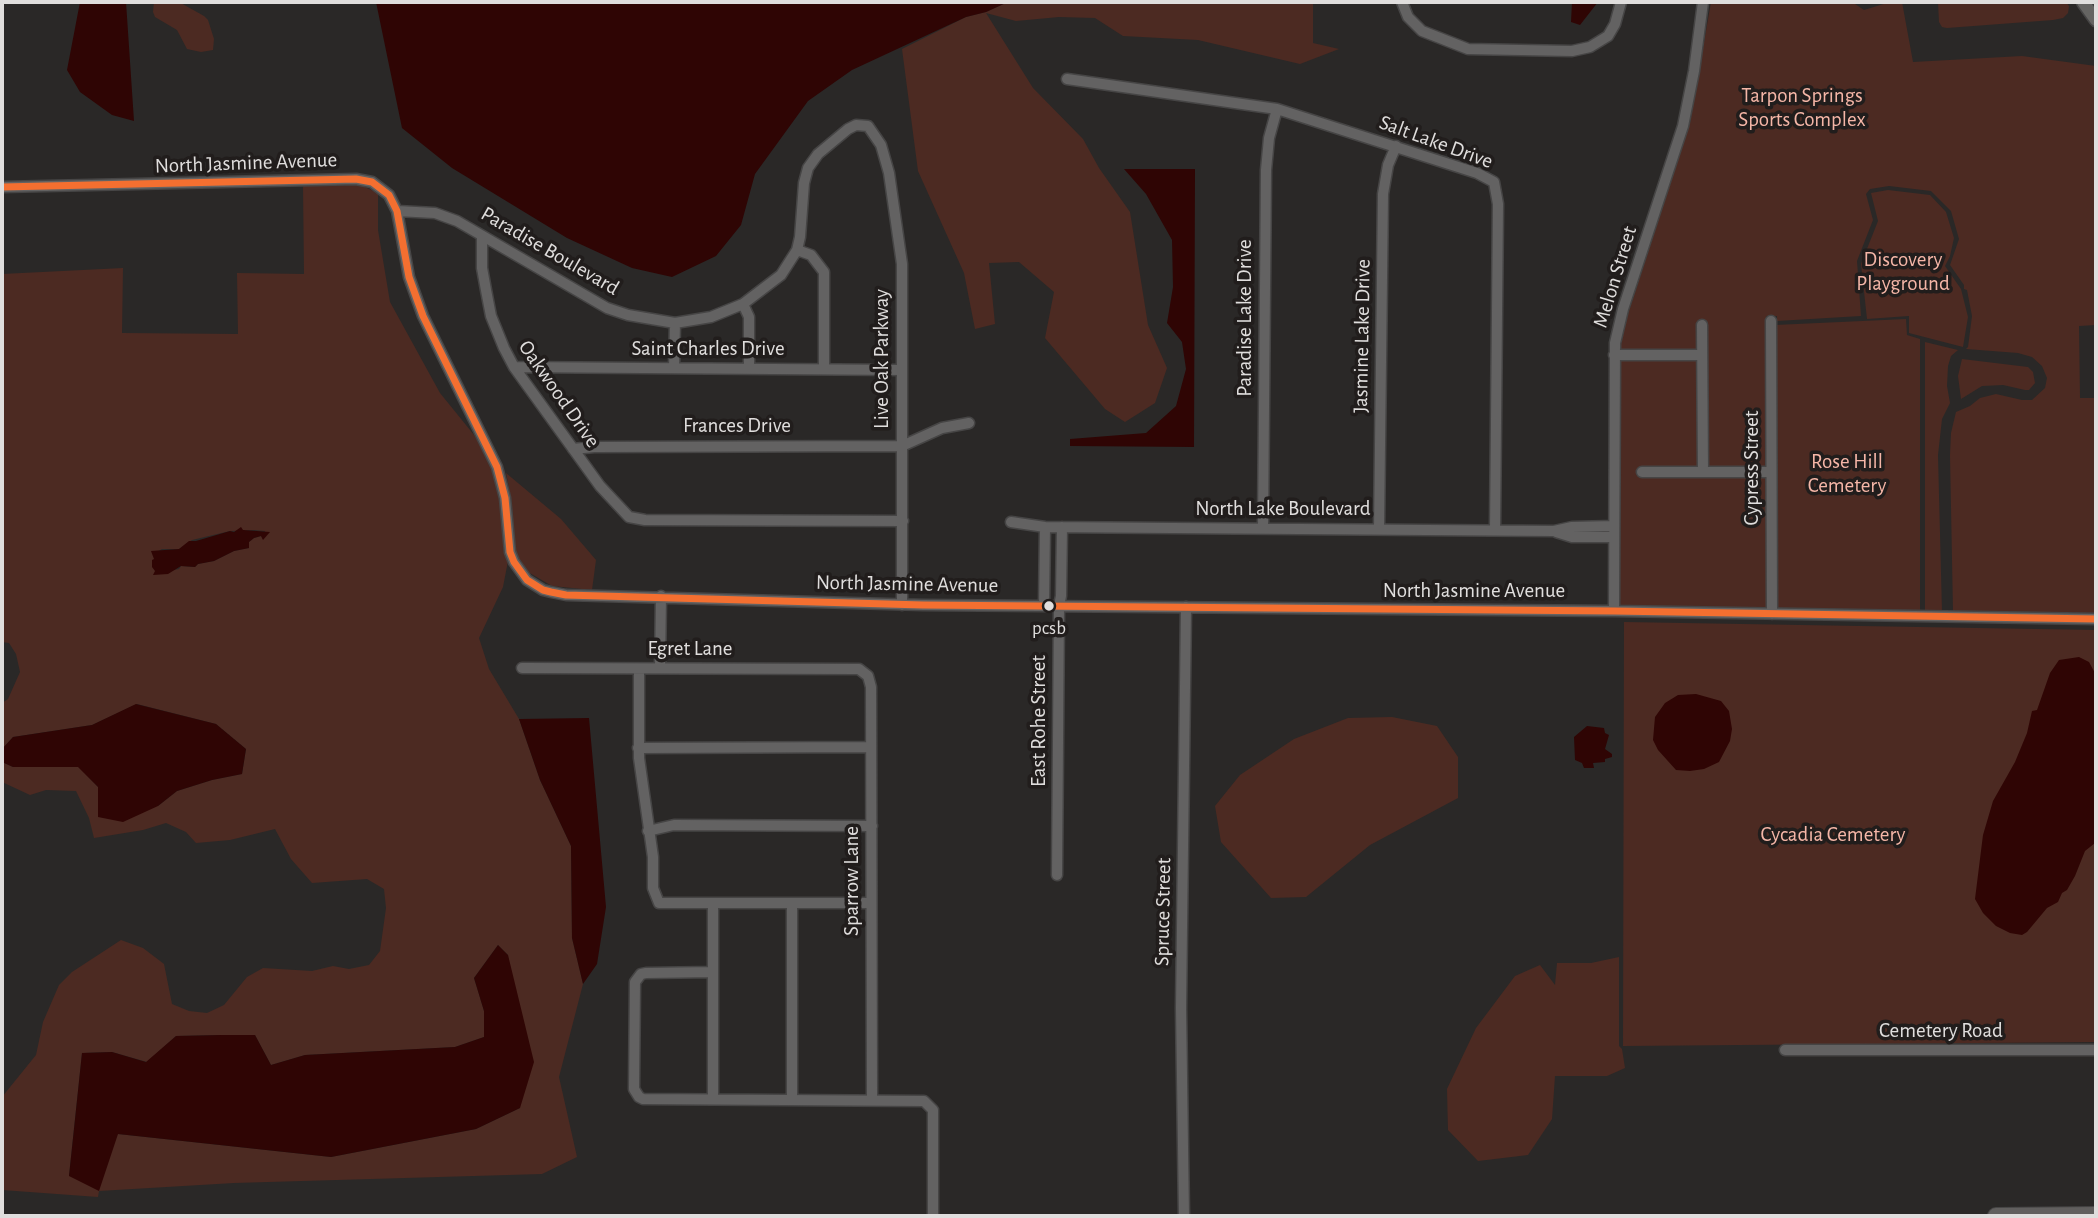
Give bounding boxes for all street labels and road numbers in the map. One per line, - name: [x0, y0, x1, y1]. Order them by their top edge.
- street label: Salt Lake Drive: [1376, 110, 1496, 174]
- street label: North Jasmine Avenue: [154, 147, 338, 179]
- street label: Paradise Boulevard: [476, 201, 624, 301]
- street label: Melon Street: [1588, 223, 1642, 331]
- street label: Paradise Lake Drive: [1232, 239, 1258, 397]
- street label: Jasmine Lake Drive: [1348, 259, 1376, 413]
- street label: Live Oak Parkway: [869, 289, 895, 429]
- street label: Oakwood Drive: [513, 336, 605, 452]
- street label: Saint Charles Drive: [631, 336, 785, 362]
- street label: Cypress Street: [1739, 410, 1765, 526]
- street label: Frances Drive: [683, 413, 791, 439]
- street label: North Lake Boulevard: [1195, 496, 1371, 522]
- street label: North Jasmine Avenue: [816, 570, 998, 598]
- street label: North Jasmine Avenue: [1383, 578, 1565, 604]
- street label: Egret Lane: [648, 636, 732, 662]
- street label: East Rohe Street: [1026, 655, 1052, 787]
- street label: Sparrow Lane: [839, 826, 865, 936]
- street label: Spruce Street: [1149, 858, 1177, 966]
- street label: Cemetery Road: [1879, 1018, 2003, 1044]

